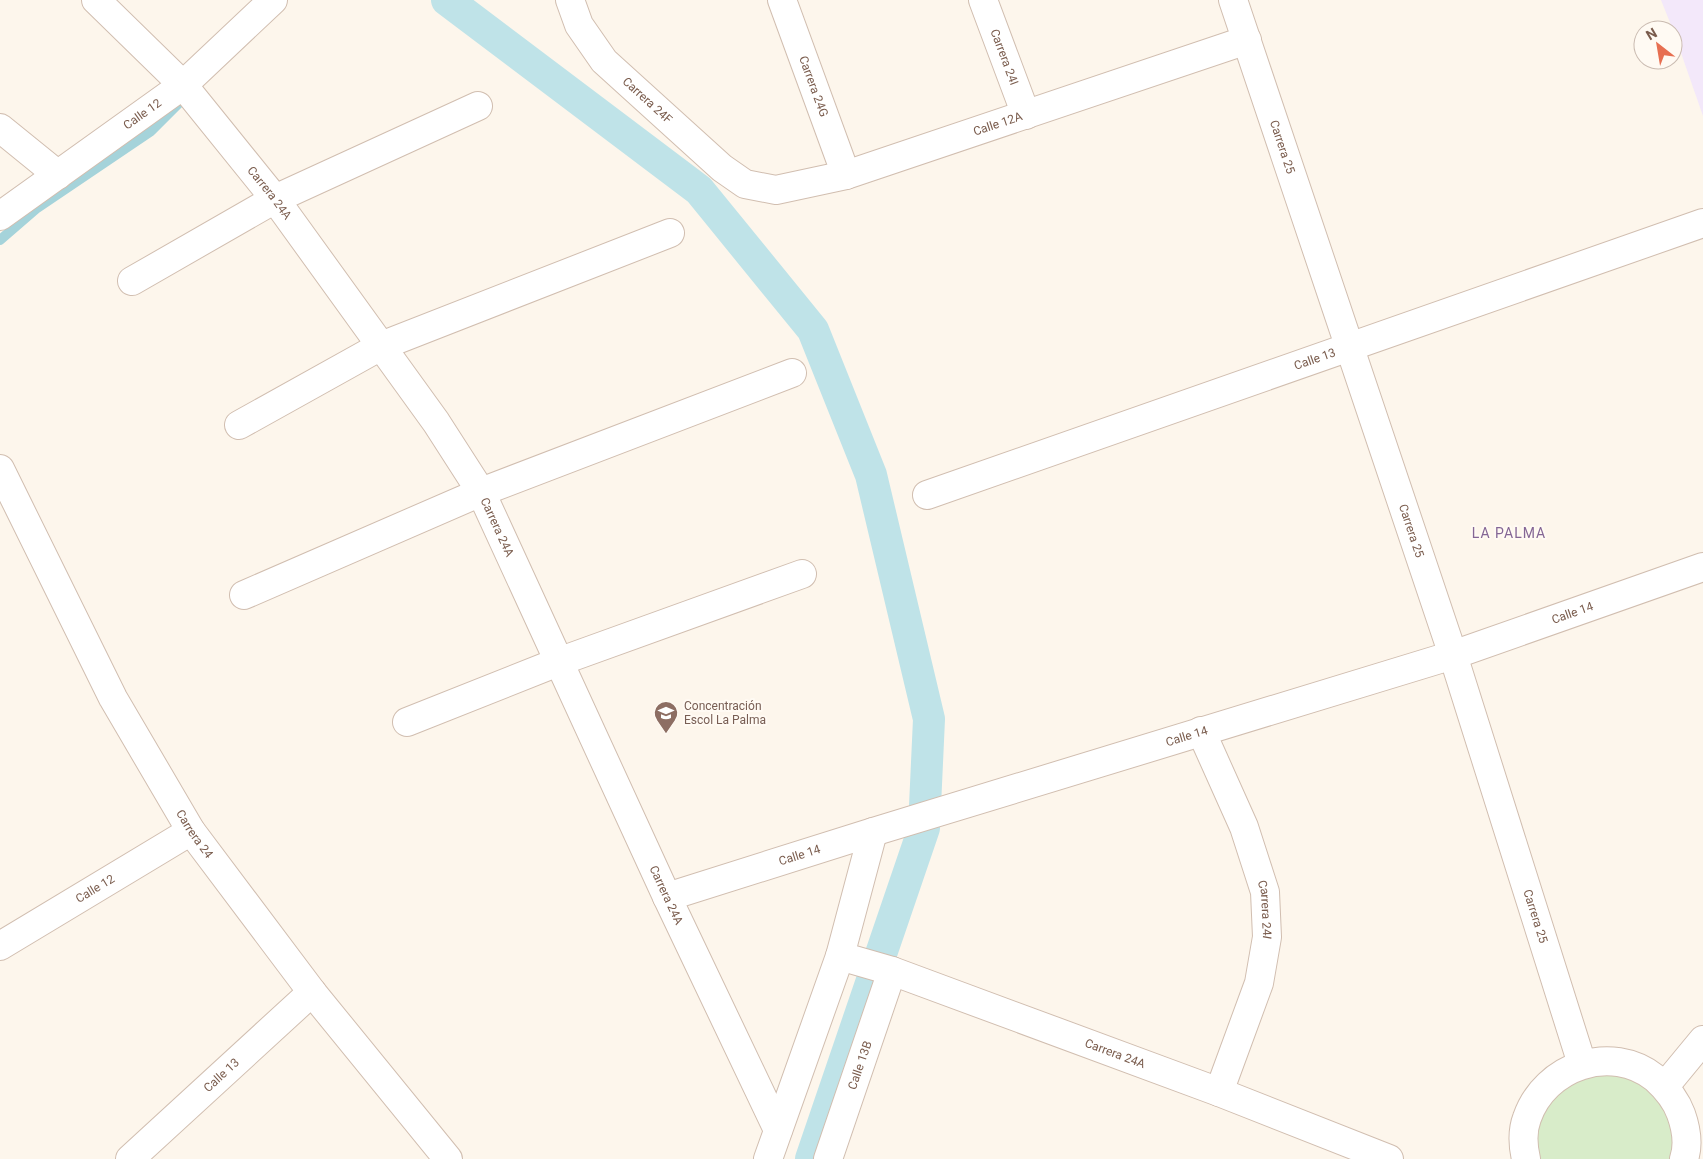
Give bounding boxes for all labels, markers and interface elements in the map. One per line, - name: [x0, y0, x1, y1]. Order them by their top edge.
- north arrow: [1633, 20, 1683, 70]
- text: N: [1643, 24, 1660, 43]
- street label: Carrera 24I: [987, 27, 1021, 87]
- street label: Carrera 24G: [796, 54, 831, 119]
- street label: Carrera 24F: [620, 74, 675, 127]
- street label: Calle 12: [121, 96, 164, 132]
- street label: Calle 12A: [971, 109, 1024, 139]
- street label: Carrera 25: [1267, 118, 1298, 176]
- street label: Carrera 24A: [245, 164, 295, 222]
- street label: Calle 13: [1292, 345, 1337, 373]
- street label: Carrera 24A: [478, 495, 517, 559]
- street label: Carrera 25: [1396, 502, 1427, 560]
- district label: LA PALMA: [1472, 525, 1546, 541]
- street label: Calle 14: [1550, 599, 1595, 627]
- place label: Concentración Escol La Palma: [684, 699, 766, 727]
- school or university icon: Concentración Escol La Palma: [653, 700, 679, 734]
- street label: Calle 14: [1164, 723, 1210, 749]
- street label: Carrera 24: [173, 807, 216, 861]
- street label: Calle 14: [777, 842, 822, 868]
- street label: Carrera 24A: [647, 863, 686, 927]
- street label: Calle 12: [73, 872, 117, 906]
- street label: Carrera 24I: [1255, 878, 1274, 940]
- street label: Carrera 25: [1520, 888, 1551, 945]
- street label: Carrera 24A: [1083, 1036, 1147, 1071]
- street label: Calle 13B: [845, 1039, 875, 1091]
- street label: Calle 13: [201, 1055, 242, 1095]

